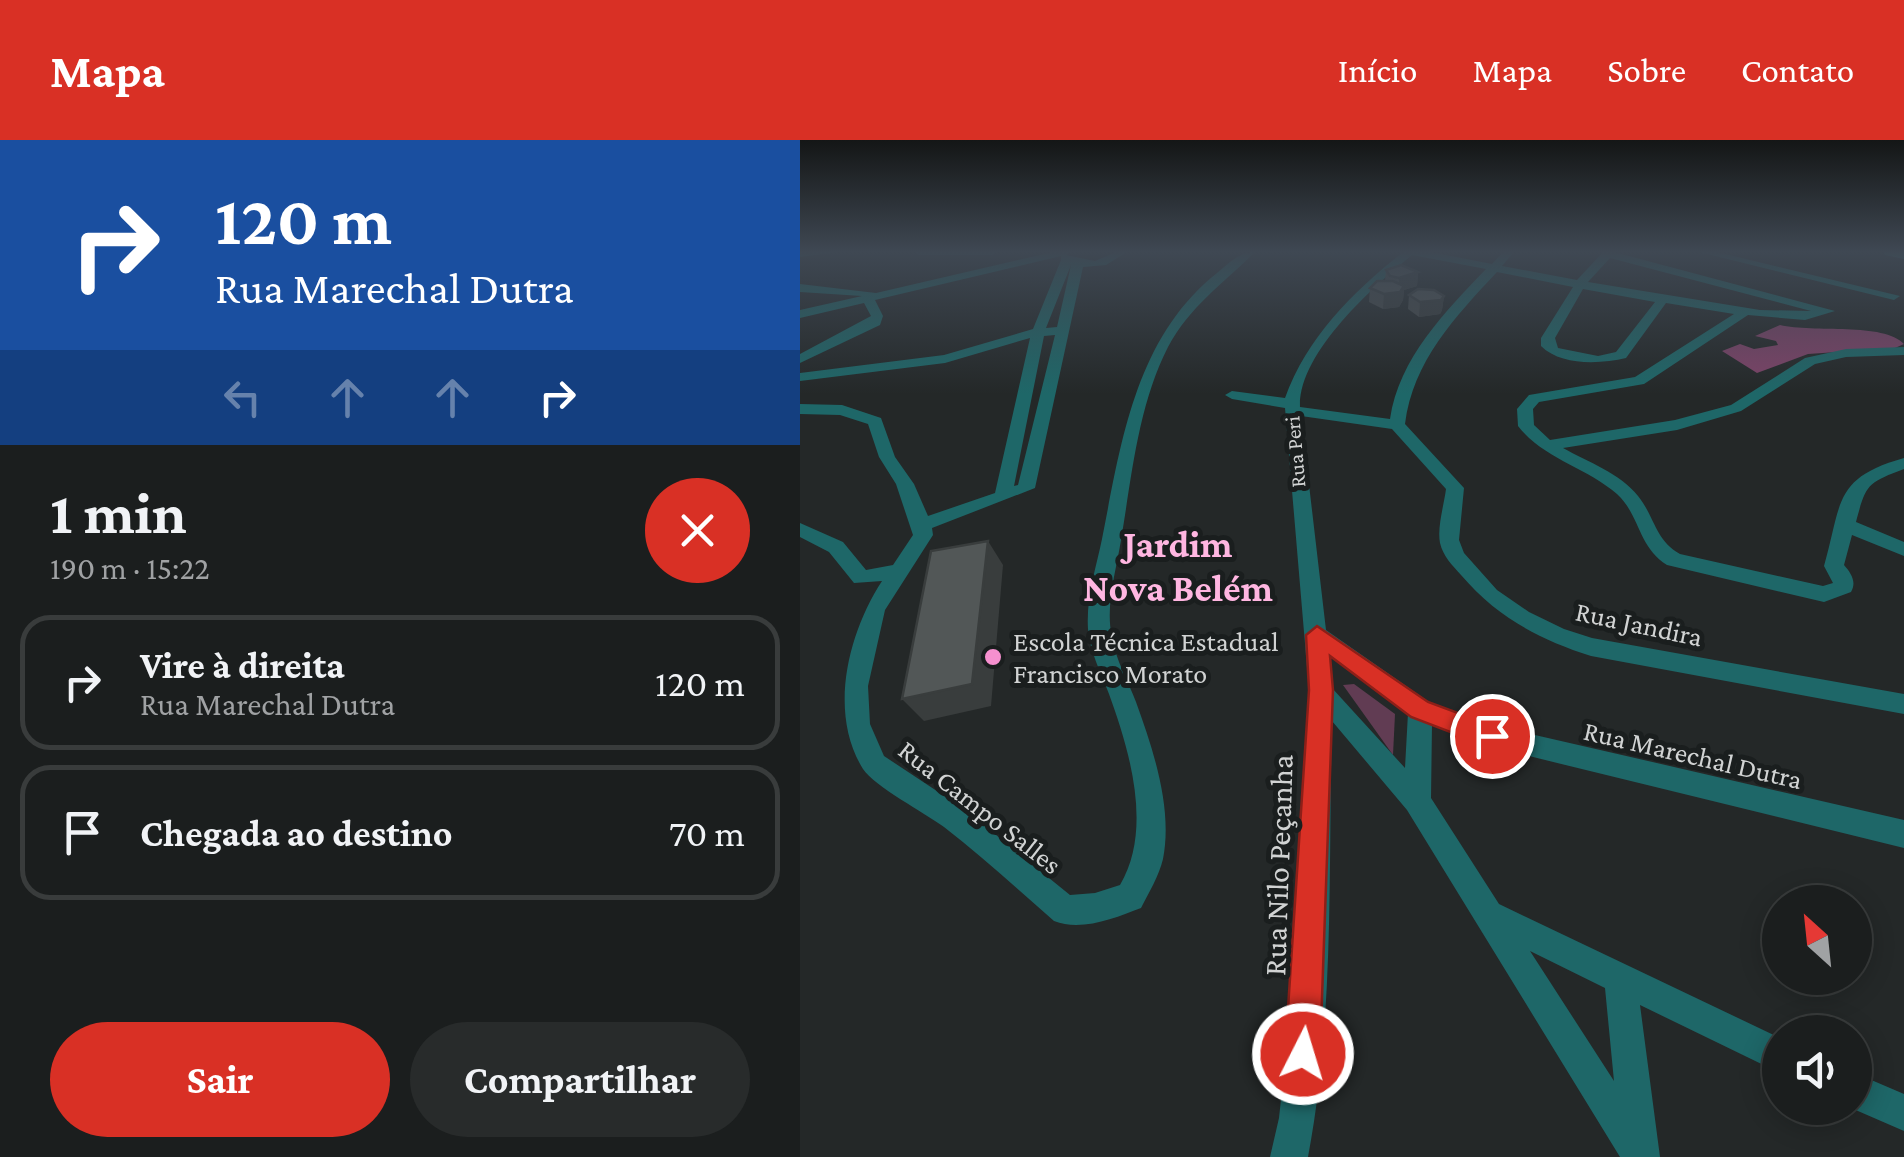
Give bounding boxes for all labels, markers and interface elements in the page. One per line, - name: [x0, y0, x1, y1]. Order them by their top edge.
- text: Mapa: [50, 44, 165, 97]
- text: Início: [1338, 51, 1417, 90]
- text: Mapa: [1472, 51, 1552, 90]
- text: Sobre: [1607, 51, 1686, 90]
- text: Contato: [1741, 51, 1854, 90]
- icon: right: [50, 180, 180, 310]
- text: 120 m: [215, 181, 392, 259]
- text: Rua Marechal Dutra: [215, 263, 574, 313]
- icon: left: [215, 370, 270, 425]
- icon: ahead: [320, 370, 375, 425]
- icon: ahead: [425, 370, 480, 425]
- icon: right: [530, 370, 585, 425]
- street label: Rua Peri: [1279, 415, 1311, 489]
- button: close: [645, 478, 750, 583]
- text: 1 min: [50, 479, 187, 546]
- district label: Jardim Nova Belém: [1083, 523, 1273, 609]
- text: 190 m · 15:22: [50, 550, 210, 586]
- street label: Rua Jandira: [1573, 595, 1705, 653]
- place label: Escola Técnica Estadual Francisco Morato: [1013, 626, 1279, 689]
- text: Vire à direita: [140, 644, 345, 686]
- marker: Escola Técnica Estadual Francisco Morato: [982, 646, 1004, 668]
- icon: right: [55, 655, 110, 710]
- text: 120 m: [655, 662, 745, 704]
- text: Rua Marechal Dutra: [140, 686, 395, 722]
- pin: [1450, 694, 1535, 779]
- icon: arrive: [1465, 709, 1520, 764]
- street label: Rua Marechal Dutra: [1581, 715, 1805, 795]
- street label: Rua Campo Salles: [892, 734, 1068, 880]
- street label: Rua Nilo Peçanha: [1256, 753, 1300, 976]
- icon: arrive: [55, 805, 110, 860]
- text: Chegada ao destino: [140, 812, 453, 854]
- text: 70 m: [669, 812, 745, 854]
- north arrow: [1762, 885, 1872, 995]
- map controls: [1762, 885, 1872, 1125]
- position arrow: [1251, 1002, 1355, 1106]
- button: sound: [1762, 1015, 1872, 1125]
- button: Sair: [50, 1022, 390, 1137]
- button: Compartilhar: [410, 1022, 750, 1137]

